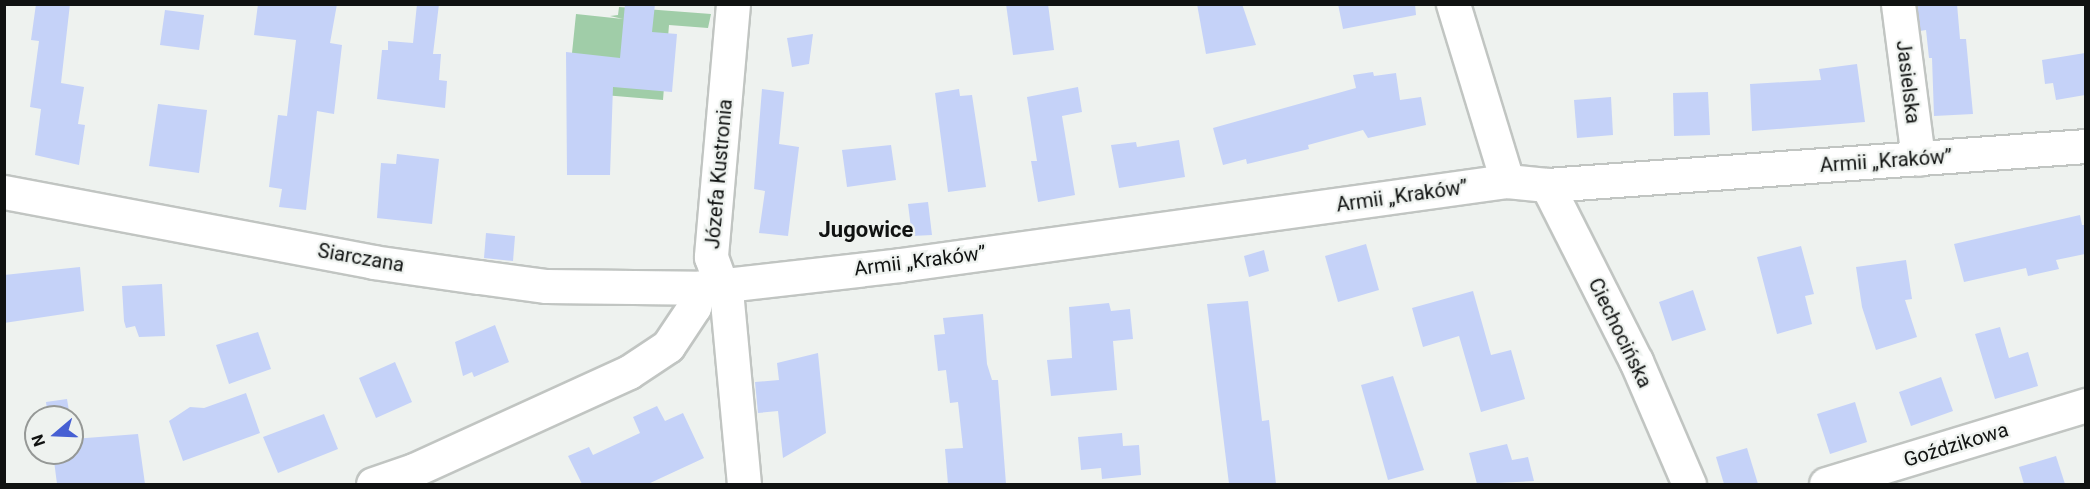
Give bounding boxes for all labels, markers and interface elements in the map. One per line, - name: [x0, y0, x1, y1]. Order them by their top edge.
- street label: Jasielska: [1891, 39, 1925, 125]
- street label: Józefa Kustronia: [700, 98, 738, 250]
- street label: Armii „Kraków”: [1819, 144, 1953, 178]
- street label: Armii „Kraków”: [1335, 175, 1469, 217]
- district label: Jugowice: [819, 217, 913, 243]
- street label: Siarczana: [316, 239, 406, 277]
- street label: Armii „Kraków”: [853, 241, 987, 281]
- street label: Ciechocińska: [1583, 274, 1657, 392]
- north arrow: [24, 405, 84, 465]
- street label: Goździkowa: [1901, 418, 2011, 472]
- text: N: [28, 432, 49, 449]

